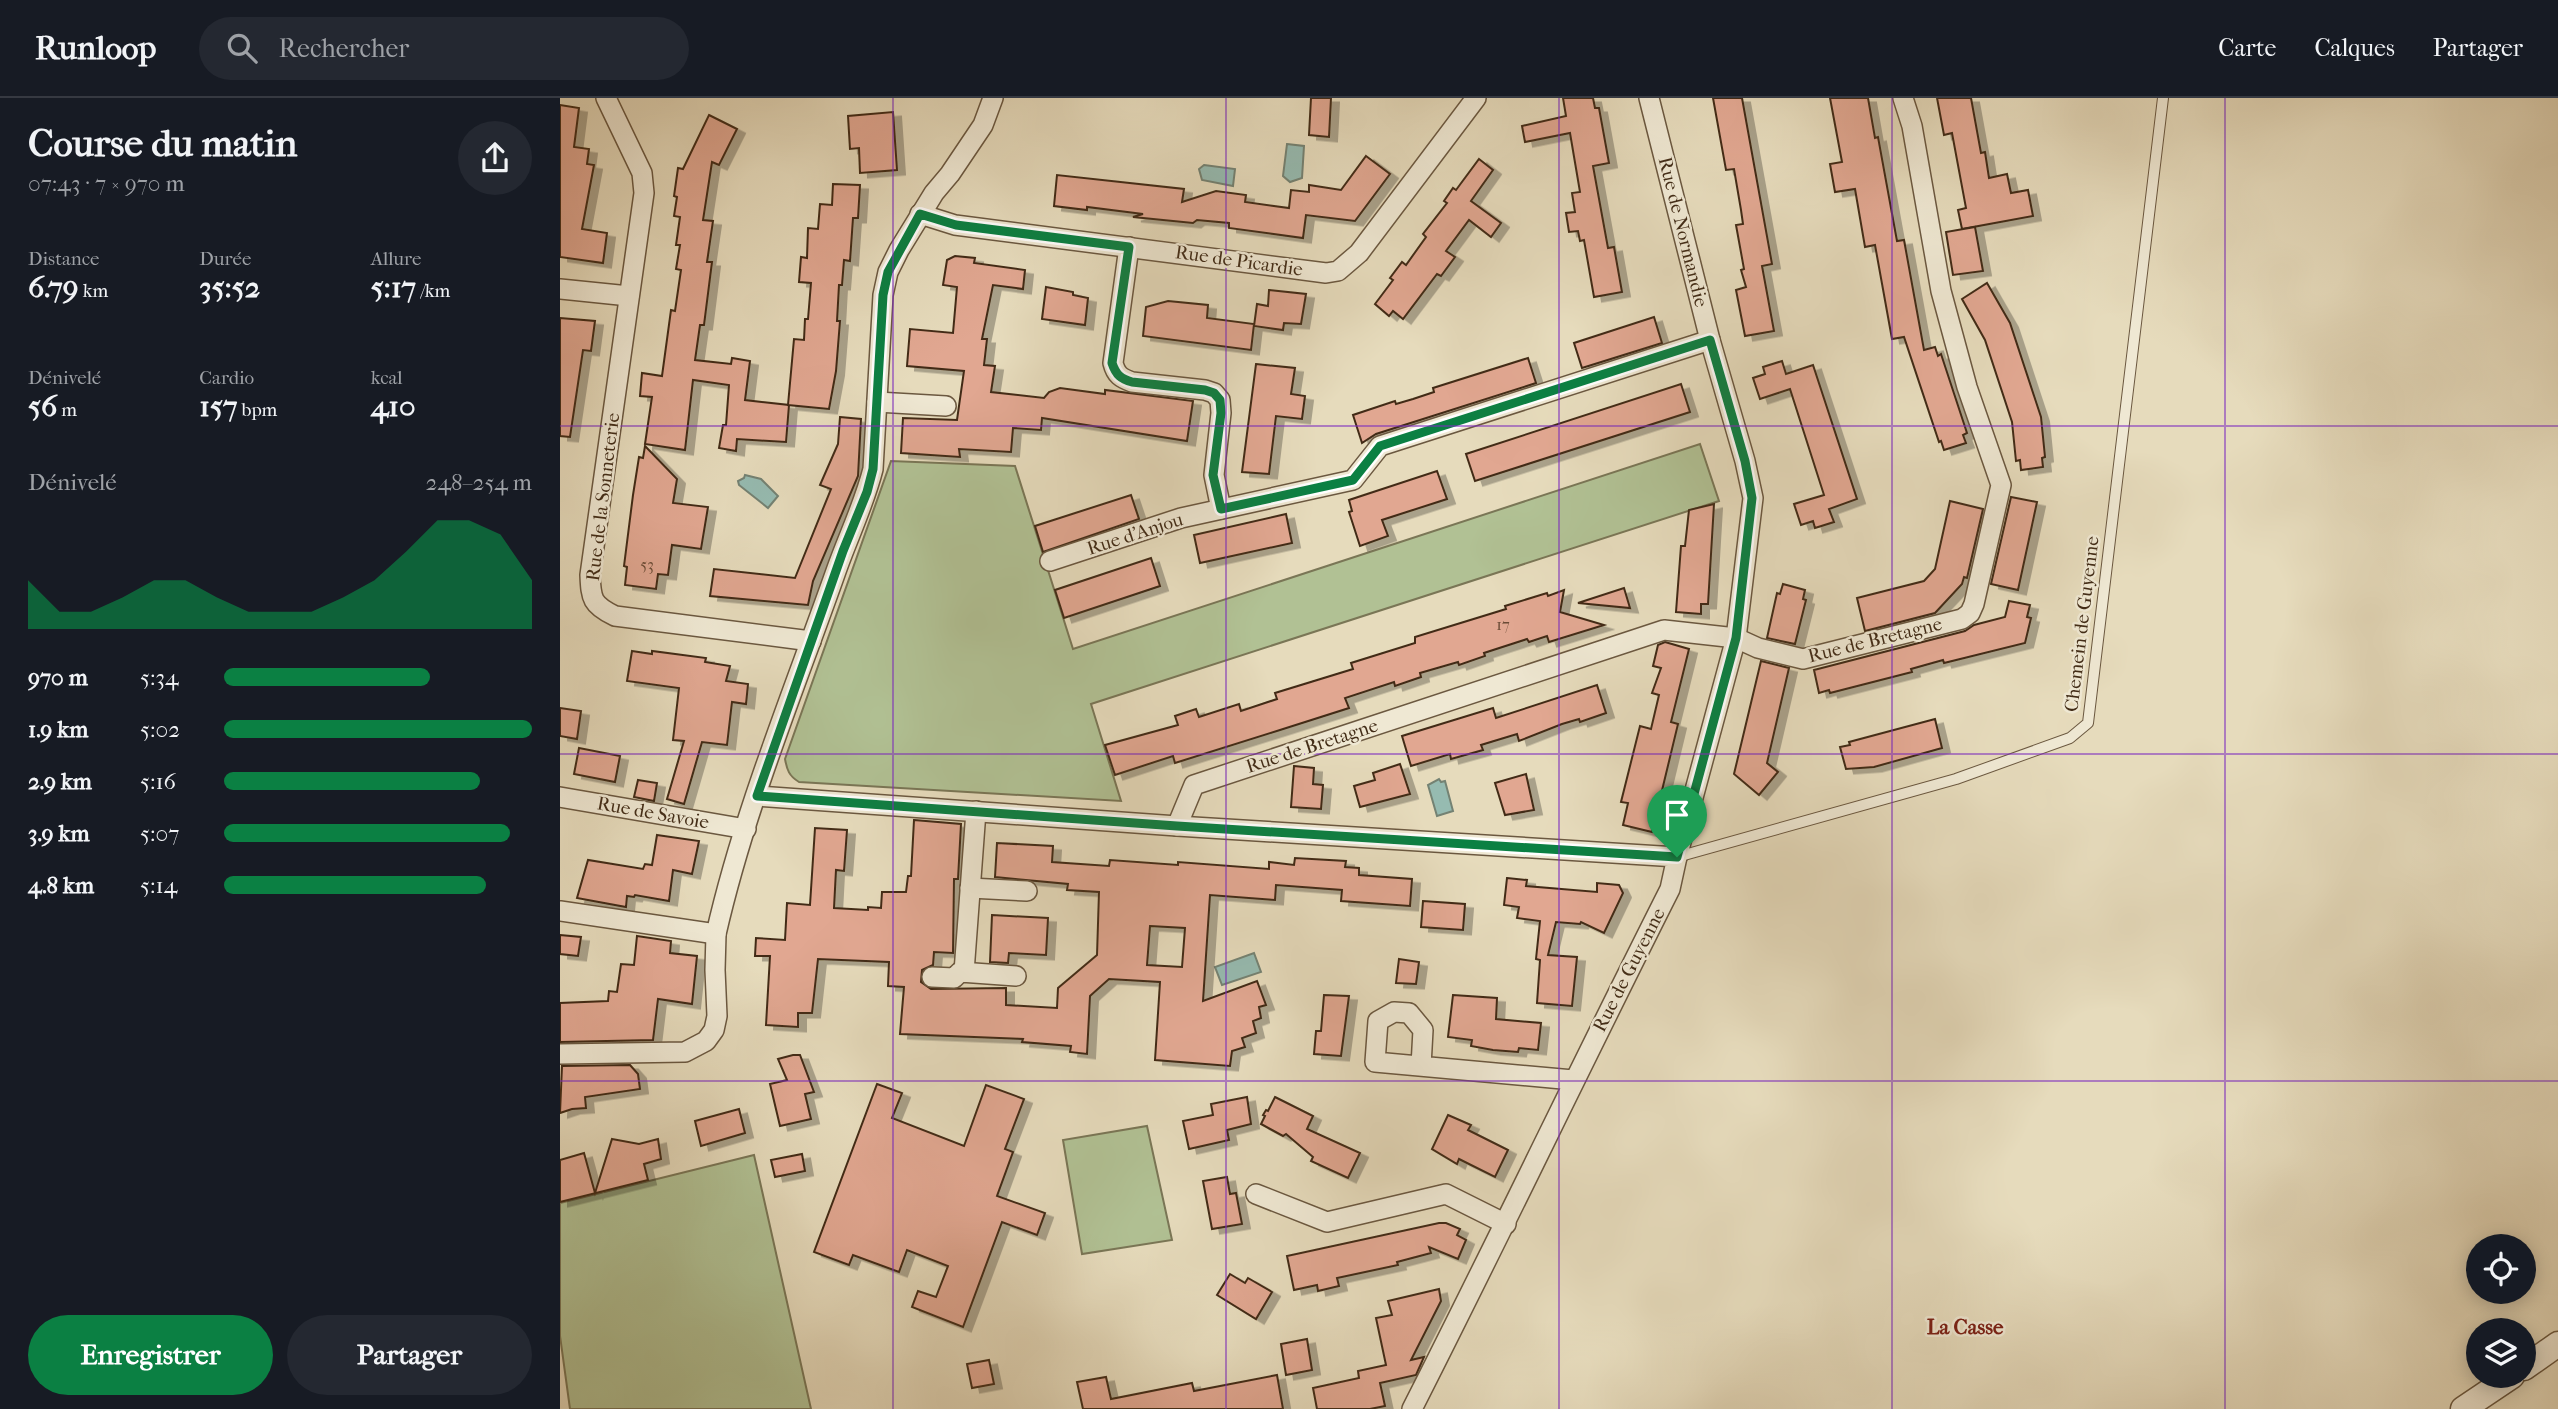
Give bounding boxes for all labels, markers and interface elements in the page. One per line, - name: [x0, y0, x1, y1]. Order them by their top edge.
- search box: [199, 17, 689, 80]
- text: Runloop: [35, 29, 157, 68]
- icon: search: [223, 29, 261, 67]
- text: Rechercher: [279, 33, 409, 64]
- text: Carte: [2218, 34, 2276, 62]
- text: Calques: [2314, 34, 2395, 62]
- text: Partager: [2433, 34, 2523, 62]
- text: Course du matin: [28, 121, 297, 166]
- button: share: [458, 121, 532, 195]
- street label: Rue de Normandie: [1654, 155, 1712, 309]
- text: 07:43 · 7 × 970 m: [28, 170, 185, 197]
- street label: Rue de Picardie: [1174, 241, 1304, 281]
- text: Distance: [28, 248, 99, 270]
- text: Durée: [199, 248, 251, 270]
- text: Allure: [371, 248, 422, 270]
- text: 6.79: [28, 270, 79, 305]
- text: 35:52: [199, 270, 260, 305]
- text: 5:17: [371, 270, 416, 305]
- text: km: [79, 280, 108, 302]
- text: /km: [416, 280, 450, 302]
- text: Dénivelé: [28, 367, 101, 389]
- text: Cardio: [199, 367, 254, 389]
- text: kcal: [371, 367, 403, 389]
- text: 56: [28, 389, 57, 424]
- text: 157: [199, 389, 237, 424]
- text: 410: [371, 389, 415, 424]
- text: m: [57, 399, 77, 421]
- text: bpm: [237, 399, 277, 421]
- street label: Rue de la Sonneterie: [582, 412, 624, 582]
- text: Dénivelé: [28, 469, 117, 496]
- text: 248–254 m: [426, 469, 532, 496]
- street label: Rue d'Anjou: [1084, 508, 1186, 560]
- street label: Chemein de Guyenne: [2060, 535, 2104, 713]
- house number: 53: [640, 555, 654, 574]
- street label: Rue de Bretagne: [1806, 613, 1944, 667]
- house number: 17: [1496, 615, 1510, 634]
- text: 970 m: [28, 664, 88, 691]
- text: 5:34: [140, 664, 179, 691]
- street label: Rue de Bretagne: [1243, 714, 1381, 778]
- text: 1.9 km: [28, 716, 88, 743]
- text: 5:02: [140, 716, 180, 743]
- text: 2.9 km: [28, 768, 92, 795]
- text: 5:16: [140, 768, 176, 795]
- pin: [1647, 785, 1707, 857]
- street label: Rue de Savoie: [595, 792, 711, 834]
- icon: arrive: [1658, 796, 1696, 834]
- text: 3.9 km: [28, 820, 90, 847]
- text: 5:07: [140, 820, 179, 847]
- text: 4.8 km: [28, 872, 94, 899]
- text: 5:14: [140, 872, 177, 899]
- street label: Rue de Guyenne: [1588, 904, 1670, 1036]
- map controls: [2466, 1234, 2536, 1388]
- button: locate: [2466, 1234, 2536, 1304]
- button: Enregistrer: [28, 1315, 273, 1395]
- button: Partager: [287, 1315, 532, 1395]
- district label: La Casse: [1927, 1315, 2004, 1339]
- button: layers: [2466, 1318, 2536, 1388]

